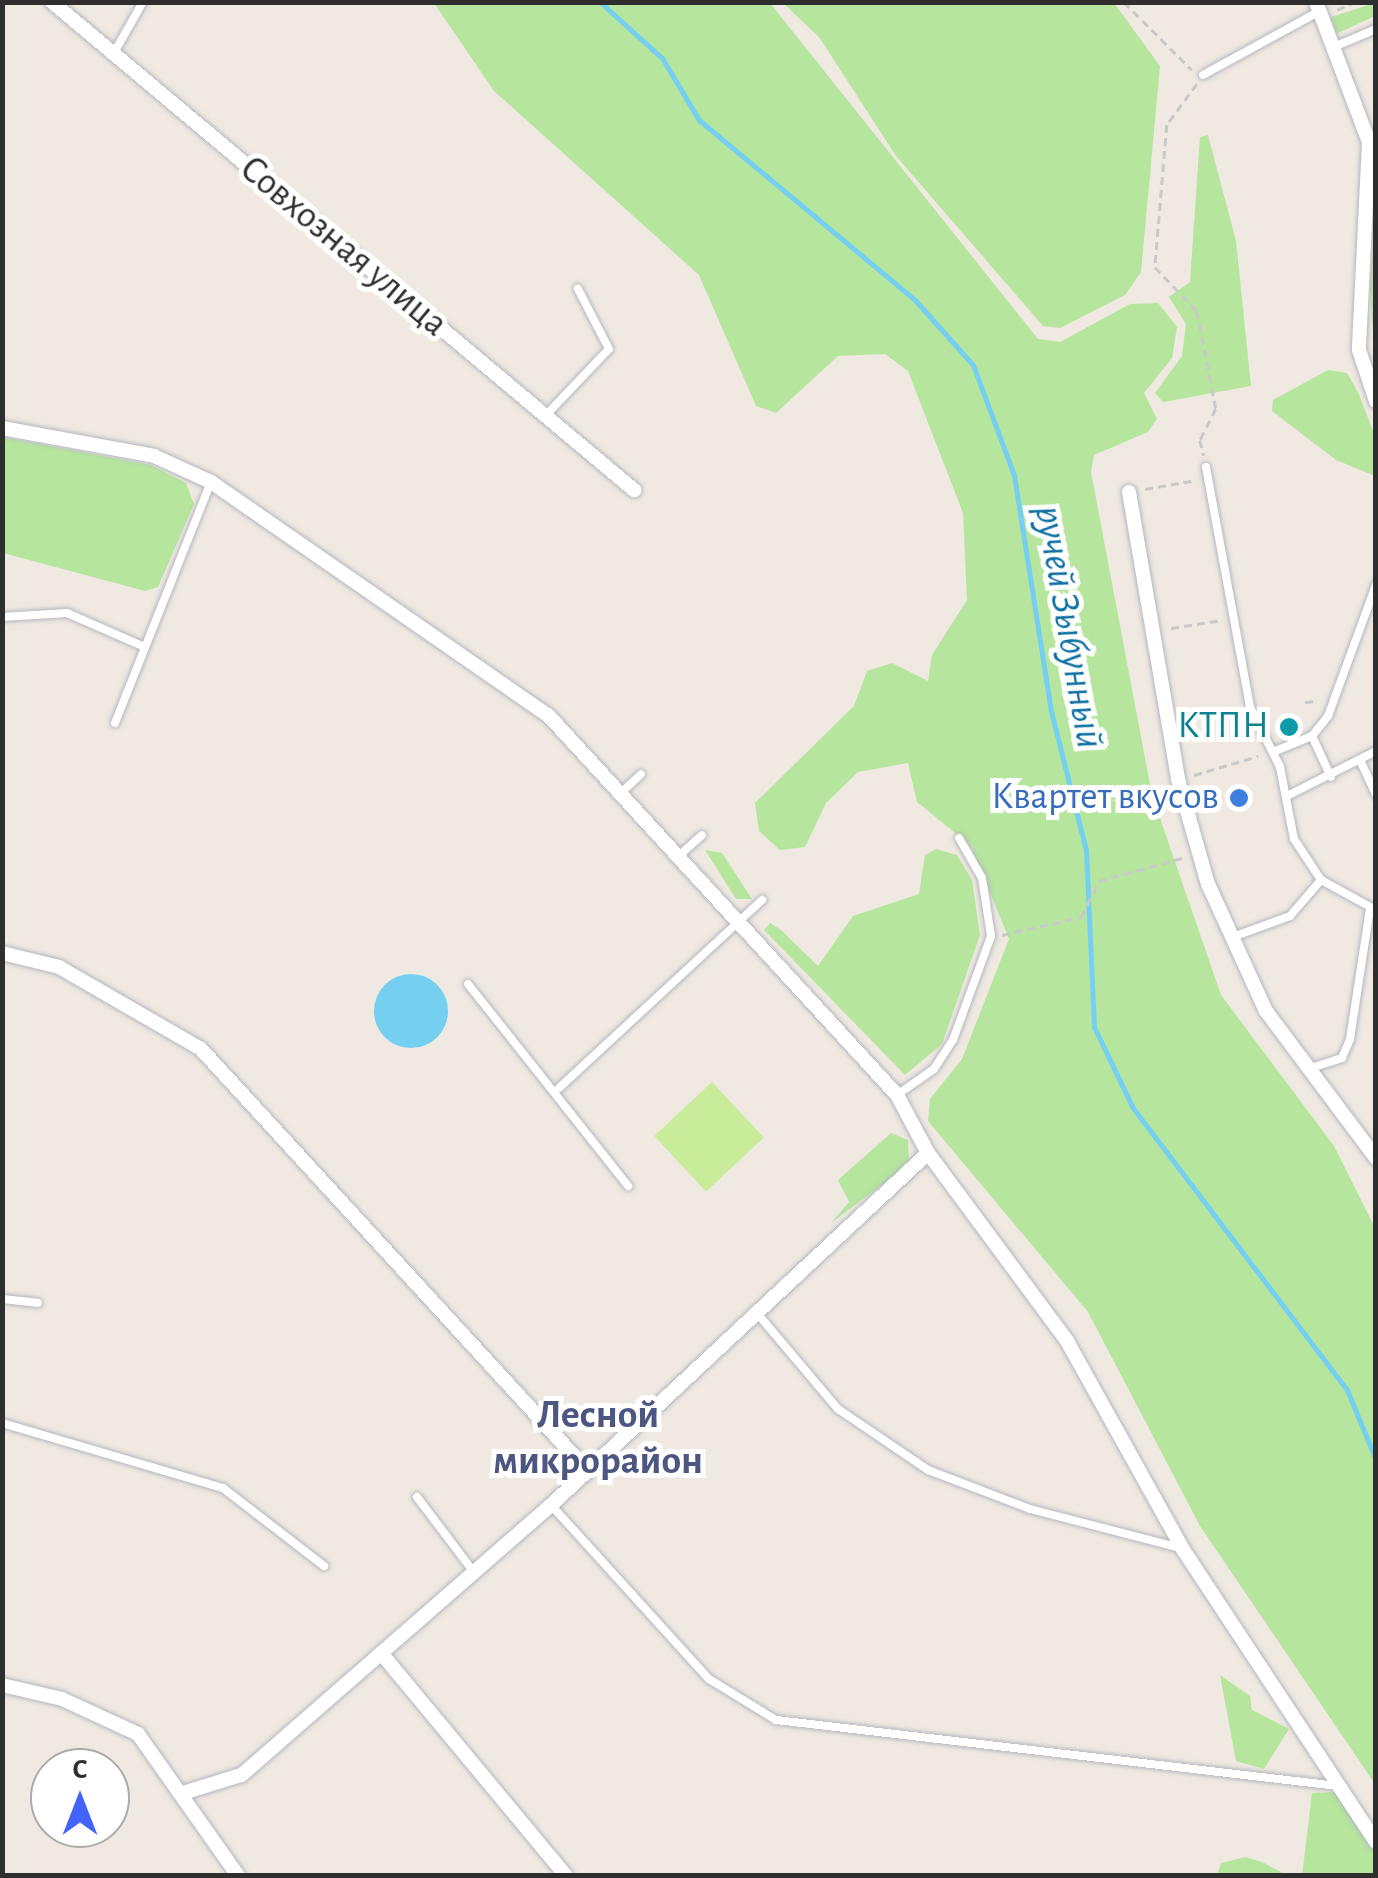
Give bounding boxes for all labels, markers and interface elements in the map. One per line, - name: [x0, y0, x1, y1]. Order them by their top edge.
- street label: Совхозная улица: [230, 147, 456, 347]
- water label: ручей Зыбунный: [1024, 502, 1114, 752]
- place label: КТПН: [1177, 704, 1269, 750]
- marker: КТПН: [1278, 716, 1300, 738]
- place label: Квартет вкусов: [991, 775, 1219, 821]
- marker: Квартет вкусов: [1228, 787, 1250, 809]
- district label: Лесной микрорайон: [493, 1391, 703, 1485]
- north arrow: [30, 1748, 130, 1848]
- text: С: [72, 1756, 88, 1784]

